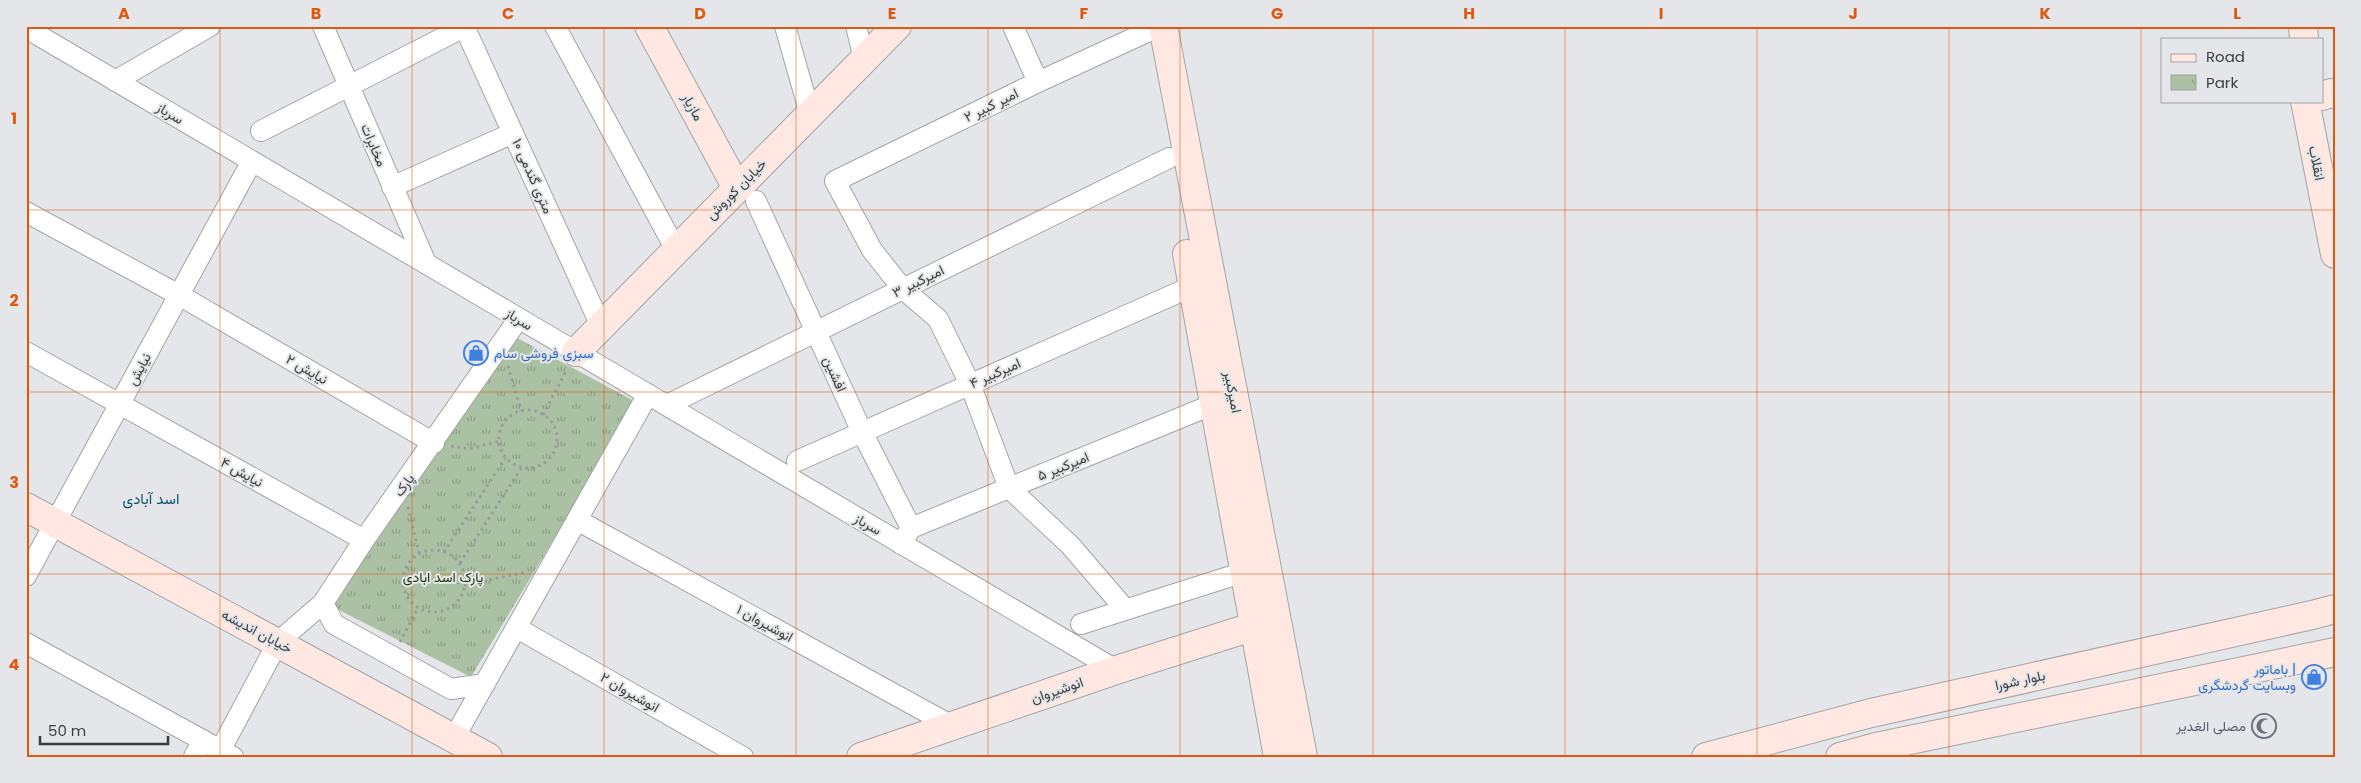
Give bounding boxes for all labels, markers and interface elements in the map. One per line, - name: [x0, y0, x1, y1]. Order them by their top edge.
- text: A: [118, 2, 130, 25]
- text: B: [311, 2, 321, 25]
- text: C: [502, 2, 514, 25]
- text: D: [694, 2, 706, 25]
- text: E: [888, 2, 896, 25]
- text: F: [1080, 2, 1089, 25]
- text: G: [1271, 2, 1283, 25]
- text: H: [1463, 2, 1475, 25]
- text: I: [1659, 2, 1663, 25]
- text: J: [1848, 2, 1858, 25]
- text: K: [2039, 2, 2051, 25]
- text: L: [2233, 2, 2241, 25]
- legend: [2161, 38, 2324, 102]
- text: Road: [2206, 46, 2245, 67]
- text: Park: [2206, 72, 2238, 93]
- street label: امیر کبیر ۲: [960, 83, 1022, 127]
- street label: مازیار: [677, 89, 709, 124]
- street label: سرباز: [152, 97, 187, 129]
- text: 1: [11, 107, 17, 130]
- street label: مخابرات: [356, 120, 392, 170]
- street label: ۱۰ متری گندمی: [508, 135, 558, 217]
- street label: انقلاب: [2304, 144, 2330, 182]
- street label: خیابان کوروش: [701, 154, 771, 224]
- street label: امیرکبیر ۳: [889, 260, 947, 302]
- text: 2: [9, 289, 19, 312]
- street label: سرباز: [501, 303, 536, 335]
- shop icon: سبزی فروشی سام: [463, 340, 489, 366]
- place label: سبزی فروشی سام: [494, 343, 594, 363]
- street label: نیایش: [122, 349, 156, 389]
- street label: نیایش ۲: [282, 349, 332, 389]
- street label: افشین: [818, 353, 852, 395]
- street label: امیرکبیر ۴: [966, 353, 1024, 393]
- street label: امیرکبیر: [1219, 368, 1247, 415]
- street label: امیرکبیر ۵: [1034, 447, 1092, 485]
- street label: نیایش ۴: [217, 452, 267, 492]
- street label: پارک: [389, 470, 419, 500]
- text: 3: [9, 471, 19, 494]
- district label: اسد آبادی: [123, 488, 179, 509]
- street label: سرباز: [850, 508, 885, 540]
- park label: پارک اسد ابادی: [403, 567, 483, 587]
- street label: انوشیروان ۱: [733, 599, 797, 647]
- street label: خیابان اندیشه: [218, 604, 296, 658]
- text: 4: [9, 653, 20, 676]
- place label: باماتور | وبسایت گردشگری: [2198, 659, 2296, 695]
- shop icon: باماتور | وبسایت گردشگری: [2301, 664, 2327, 690]
- street label: بلوار شورا: [1993, 665, 2047, 695]
- street label: انوشیروان ۲: [597, 667, 663, 717]
- street label: انوشیروان: [1028, 672, 1086, 708]
- scale bar: [40, 713, 168, 745]
- mosque icon: مصلی الغدیر: [2251, 713, 2277, 739]
- place label: مصلی الغدیر: [2175, 716, 2246, 736]
- text: 50 m: [48, 720, 86, 741]

